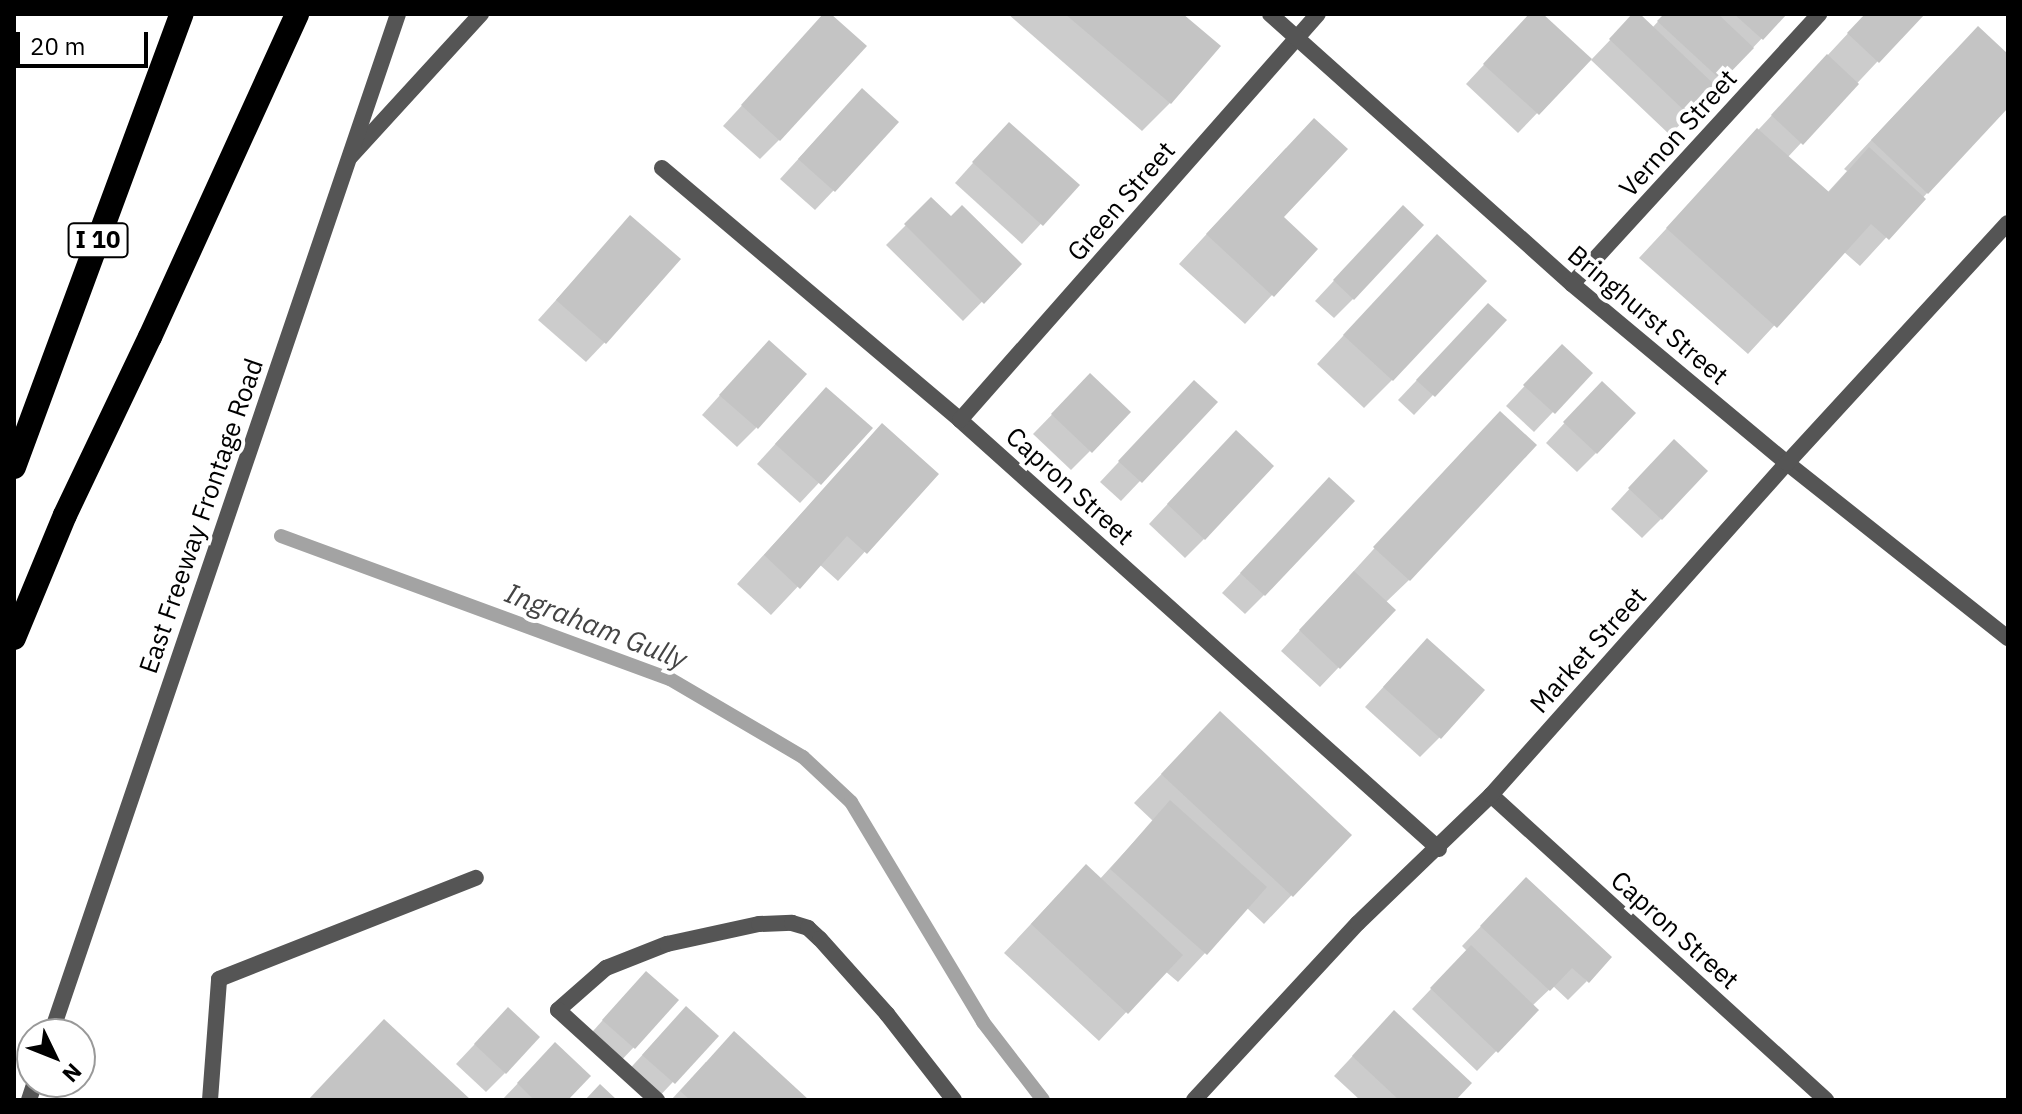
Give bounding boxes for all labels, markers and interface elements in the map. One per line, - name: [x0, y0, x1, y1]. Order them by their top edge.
- scale bar: [20, 16, 152, 66]
- text: 20 m: [30, 30, 85, 62]
- street label: Vernon Street: [1613, 63, 1743, 203]
- street label: Green Street: [1061, 135, 1181, 267]
- road number: I 10: [66, 220, 130, 260]
- street label: Bringhurst Street: [1562, 239, 1734, 391]
- street label: East Freeway Frontage Road: [132, 355, 270, 677]
- street label: Capron Street: [1000, 420, 1140, 552]
- water label: Ingraham Gully: [500, 576, 692, 676]
- street label: Market Street: [1523, 581, 1653, 719]
- street label: Capron Street: [1605, 864, 1745, 996]
- north arrow: [16, 1018, 96, 1098]
- text: N: [56, 1058, 88, 1089]

